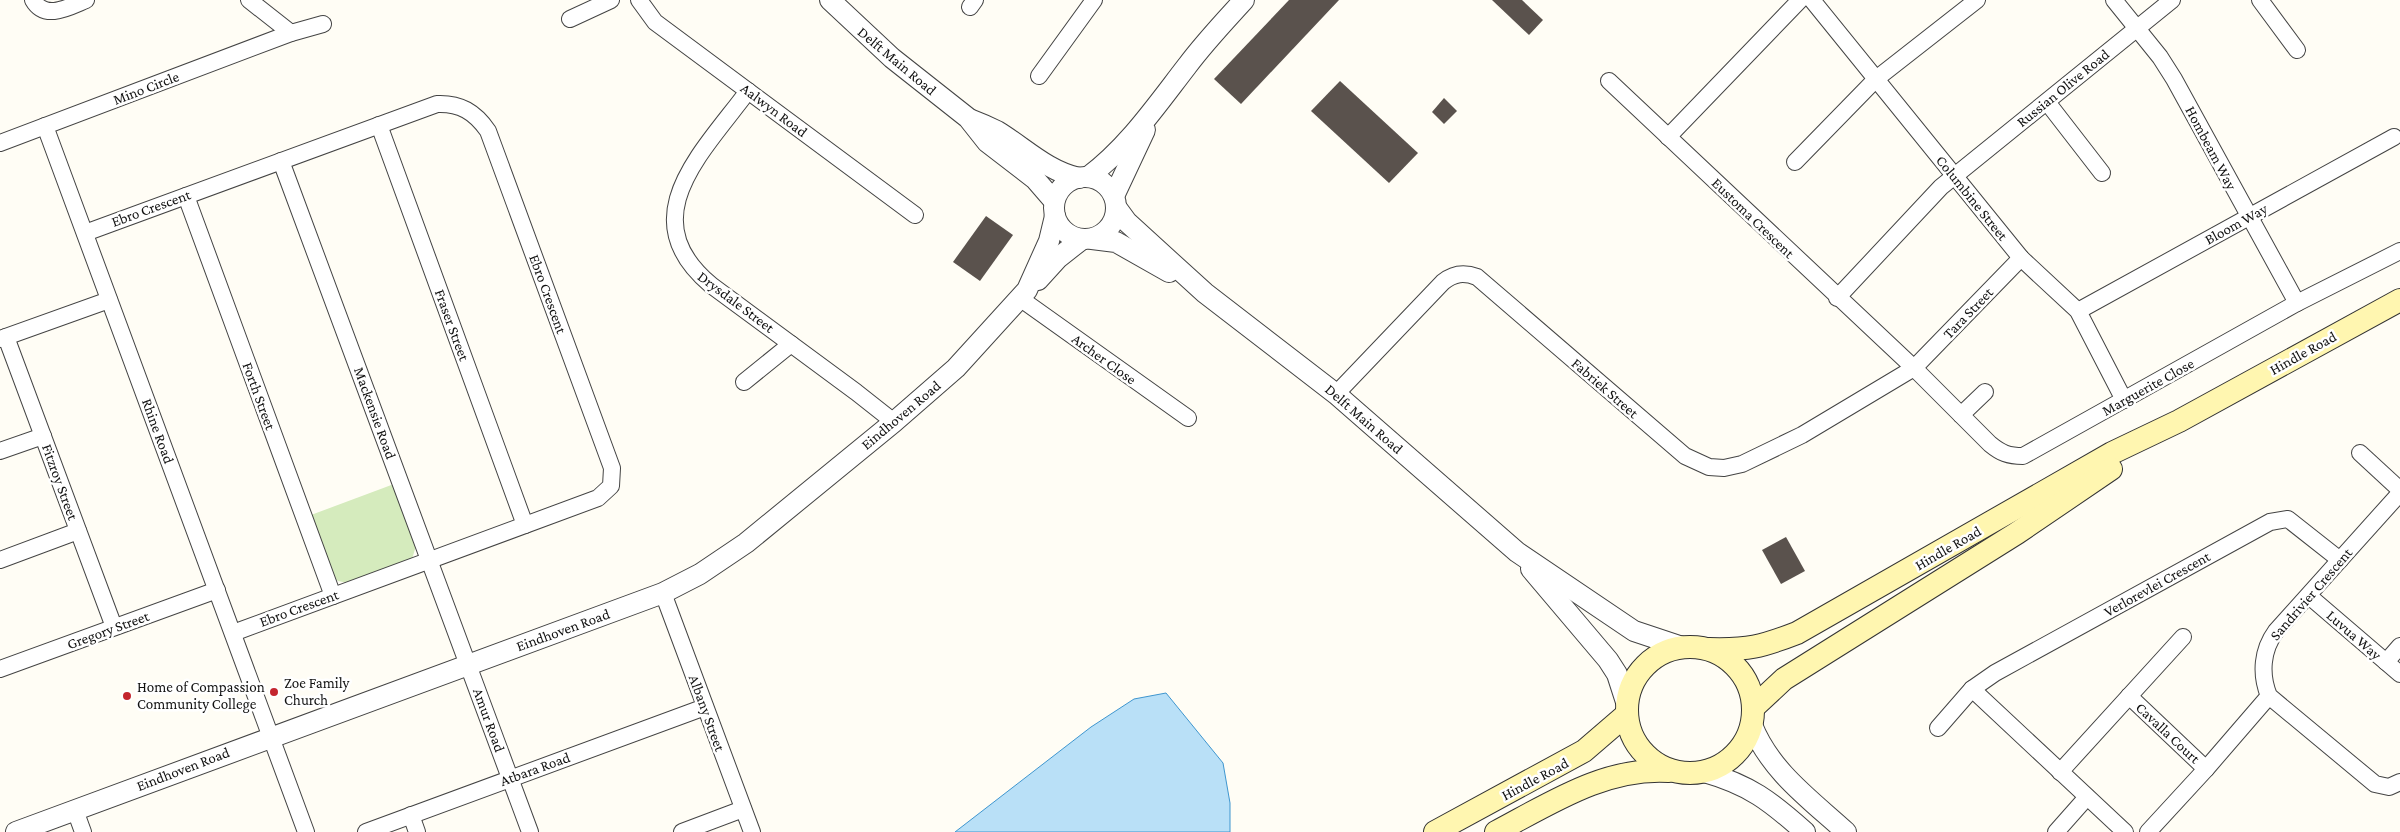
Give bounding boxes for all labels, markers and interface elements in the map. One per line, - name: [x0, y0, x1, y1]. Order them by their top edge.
- street label: Delft Main Road: [855, 24, 940, 98]
- street label: Russian Olive Road: [2014, 46, 2112, 130]
- street label: Mino Circle: [111, 68, 182, 108]
- street label: Aalwyn Road: [737, 80, 810, 141]
- street label: Hombeam Way: [2181, 103, 2240, 193]
- street label: Columbine Street: [1933, 152, 2012, 244]
- street label: Eustoma Crescent: [1709, 175, 1798, 262]
- street label: Ebro Crescent: [109, 186, 194, 230]
- street label: Bloom Way: [2202, 200, 2271, 249]
- street label: Ebro Crescent: [526, 252, 570, 337]
- street label: Drysdale Street: [694, 268, 778, 337]
- street label: Tara Street: [1940, 283, 1997, 342]
- street label: Fraser Street: [432, 287, 473, 364]
- street label: Hindle Road: [2267, 328, 2339, 378]
- street label: Archer Close: [1069, 330, 1139, 388]
- street label: Fabriek Street: [1569, 355, 1642, 422]
- street label: Marguerite Close: [2099, 355, 2198, 420]
- street label: Forth Street: [239, 360, 279, 433]
- street label: Mackensie Road: [351, 365, 399, 461]
- street label: Eindhoven Road: [858, 377, 944, 453]
- street label: Delft Main Road: [1322, 381, 1406, 457]
- street label: Rhine Road: [139, 396, 177, 466]
- street label: Fitzroy Street: [38, 442, 82, 524]
- street label: Hindle Road: [1912, 523, 1984, 573]
- street label: Sandrivier Crescent: [2267, 544, 2356, 643]
- street label: Verlorevlei Crescent: [2101, 548, 2214, 620]
- street label: Ebro Crescent: [257, 586, 342, 630]
- street label: Eindhoven Road: [514, 606, 612, 654]
- street label: Gregory Street: [65, 607, 152, 653]
- street label: Luvua Way: [2323, 607, 2385, 664]
- street label: Albany Street: [685, 673, 729, 755]
- place label: Zoe Family Church: [284, 675, 350, 708]
- place label: Home of Compassion Community College: [137, 679, 265, 713]
- marker: Zoe Family Church: [268, 686, 280, 698]
- street label: Amur Road: [470, 686, 508, 754]
- marker: Home of Compassion Community College: [121, 690, 133, 702]
- street label: Cavalla Court: [2133, 699, 2204, 767]
- street label: Eindhoven Road: [134, 744, 232, 794]
- street label: Atbara Road: [498, 749, 572, 789]
- street label: Hindle Road: [1499, 755, 1571, 803]

